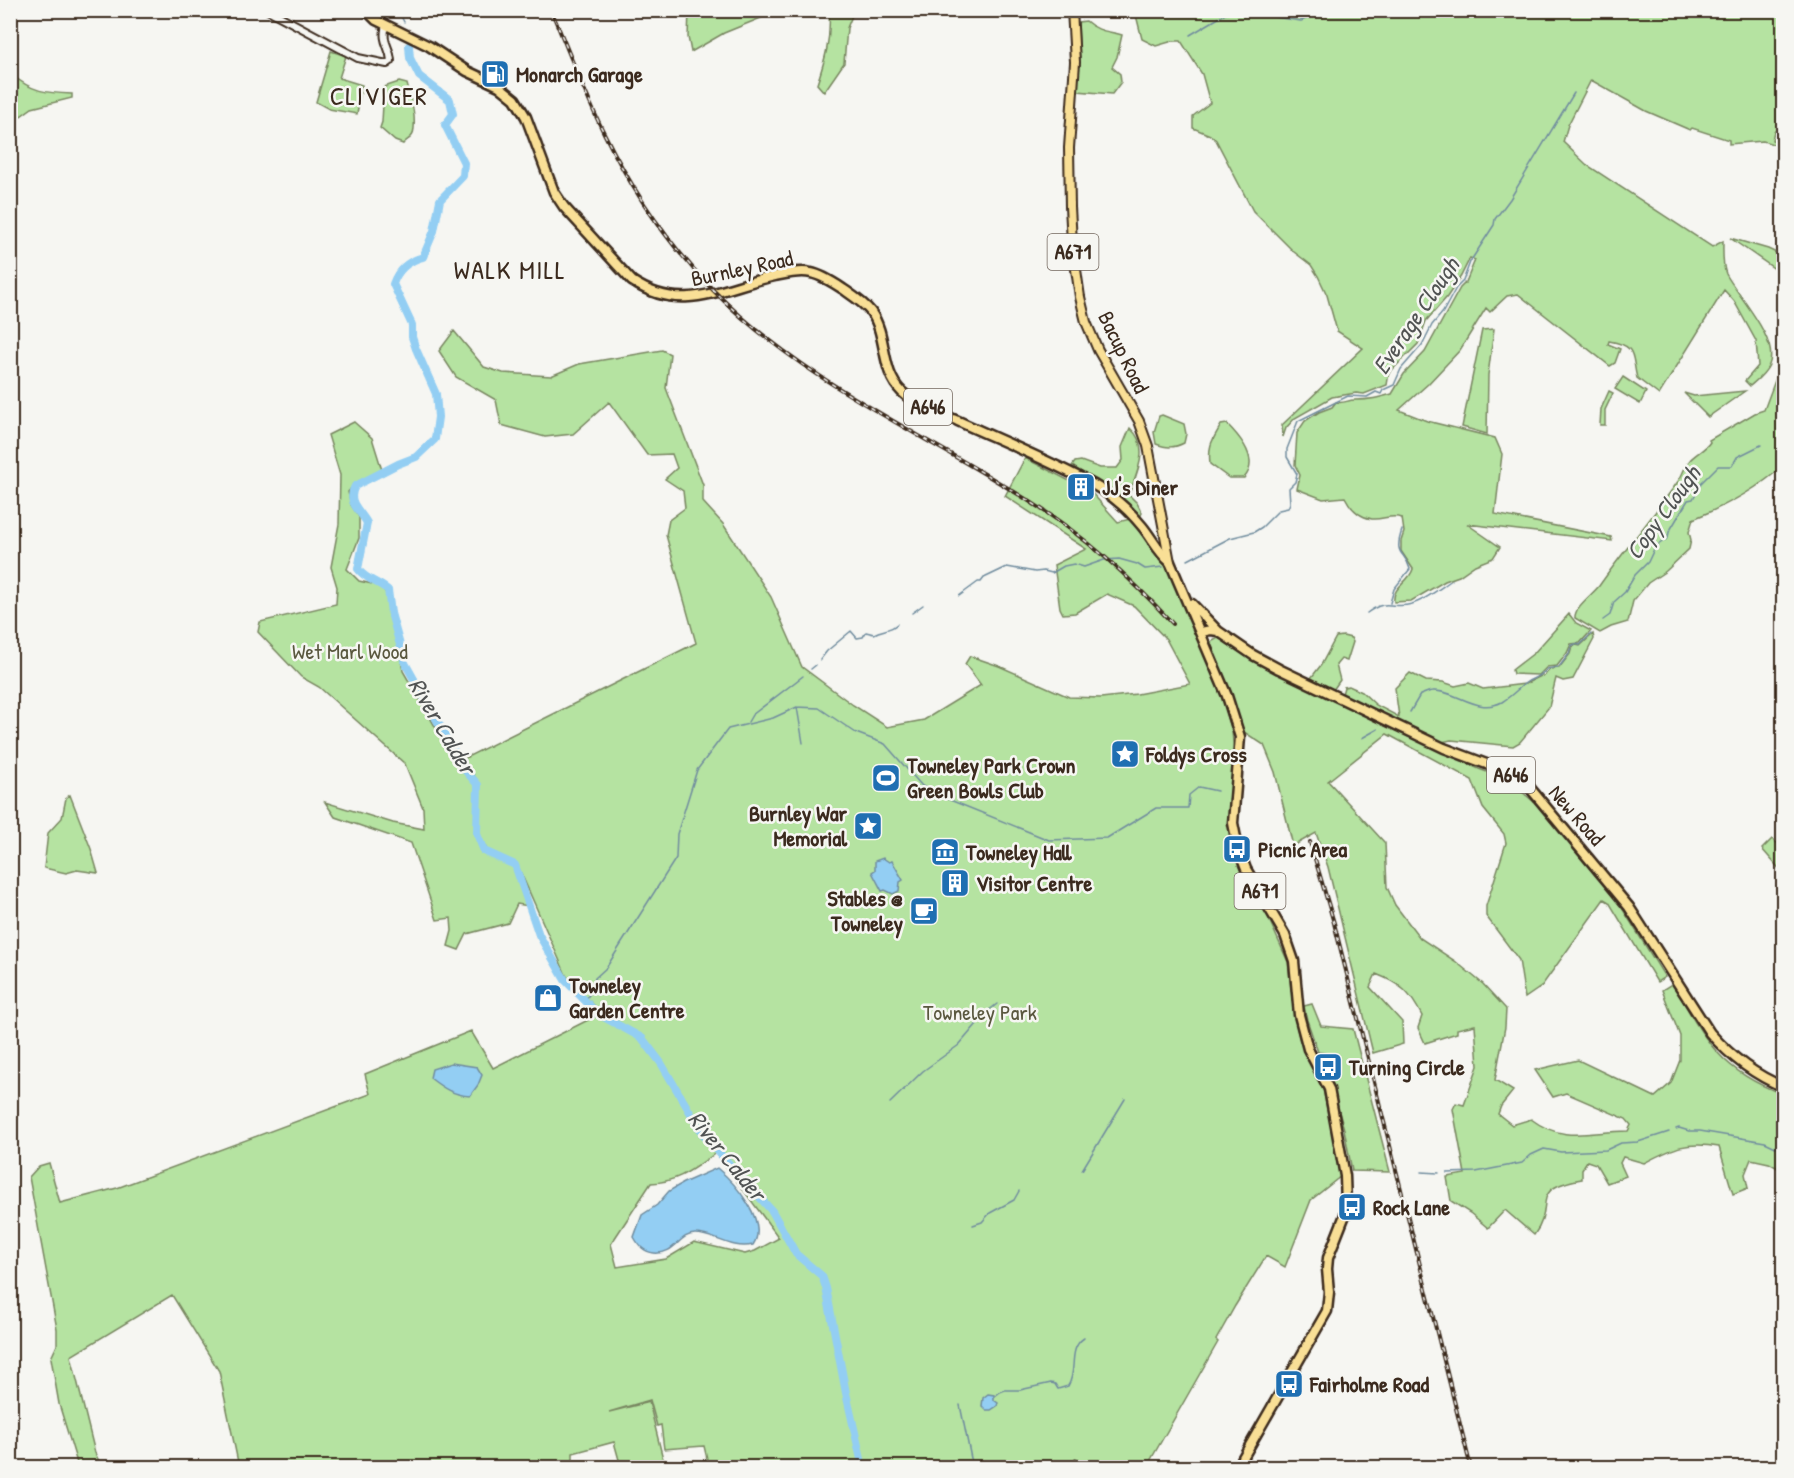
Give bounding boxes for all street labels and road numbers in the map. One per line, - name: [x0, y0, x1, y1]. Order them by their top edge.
- road number: A671: [1048, 234, 1098, 270]
- street label: Burnley Road: [688, 242, 796, 293]
- street label: Bacup Road: [1091, 306, 1157, 398]
- road number: A646: [904, 389, 952, 425]
- road number: A646: [1487, 757, 1535, 793]
- street label: New Road: [1542, 778, 1612, 852]
- road number: A671: [1234, 873, 1286, 909]

